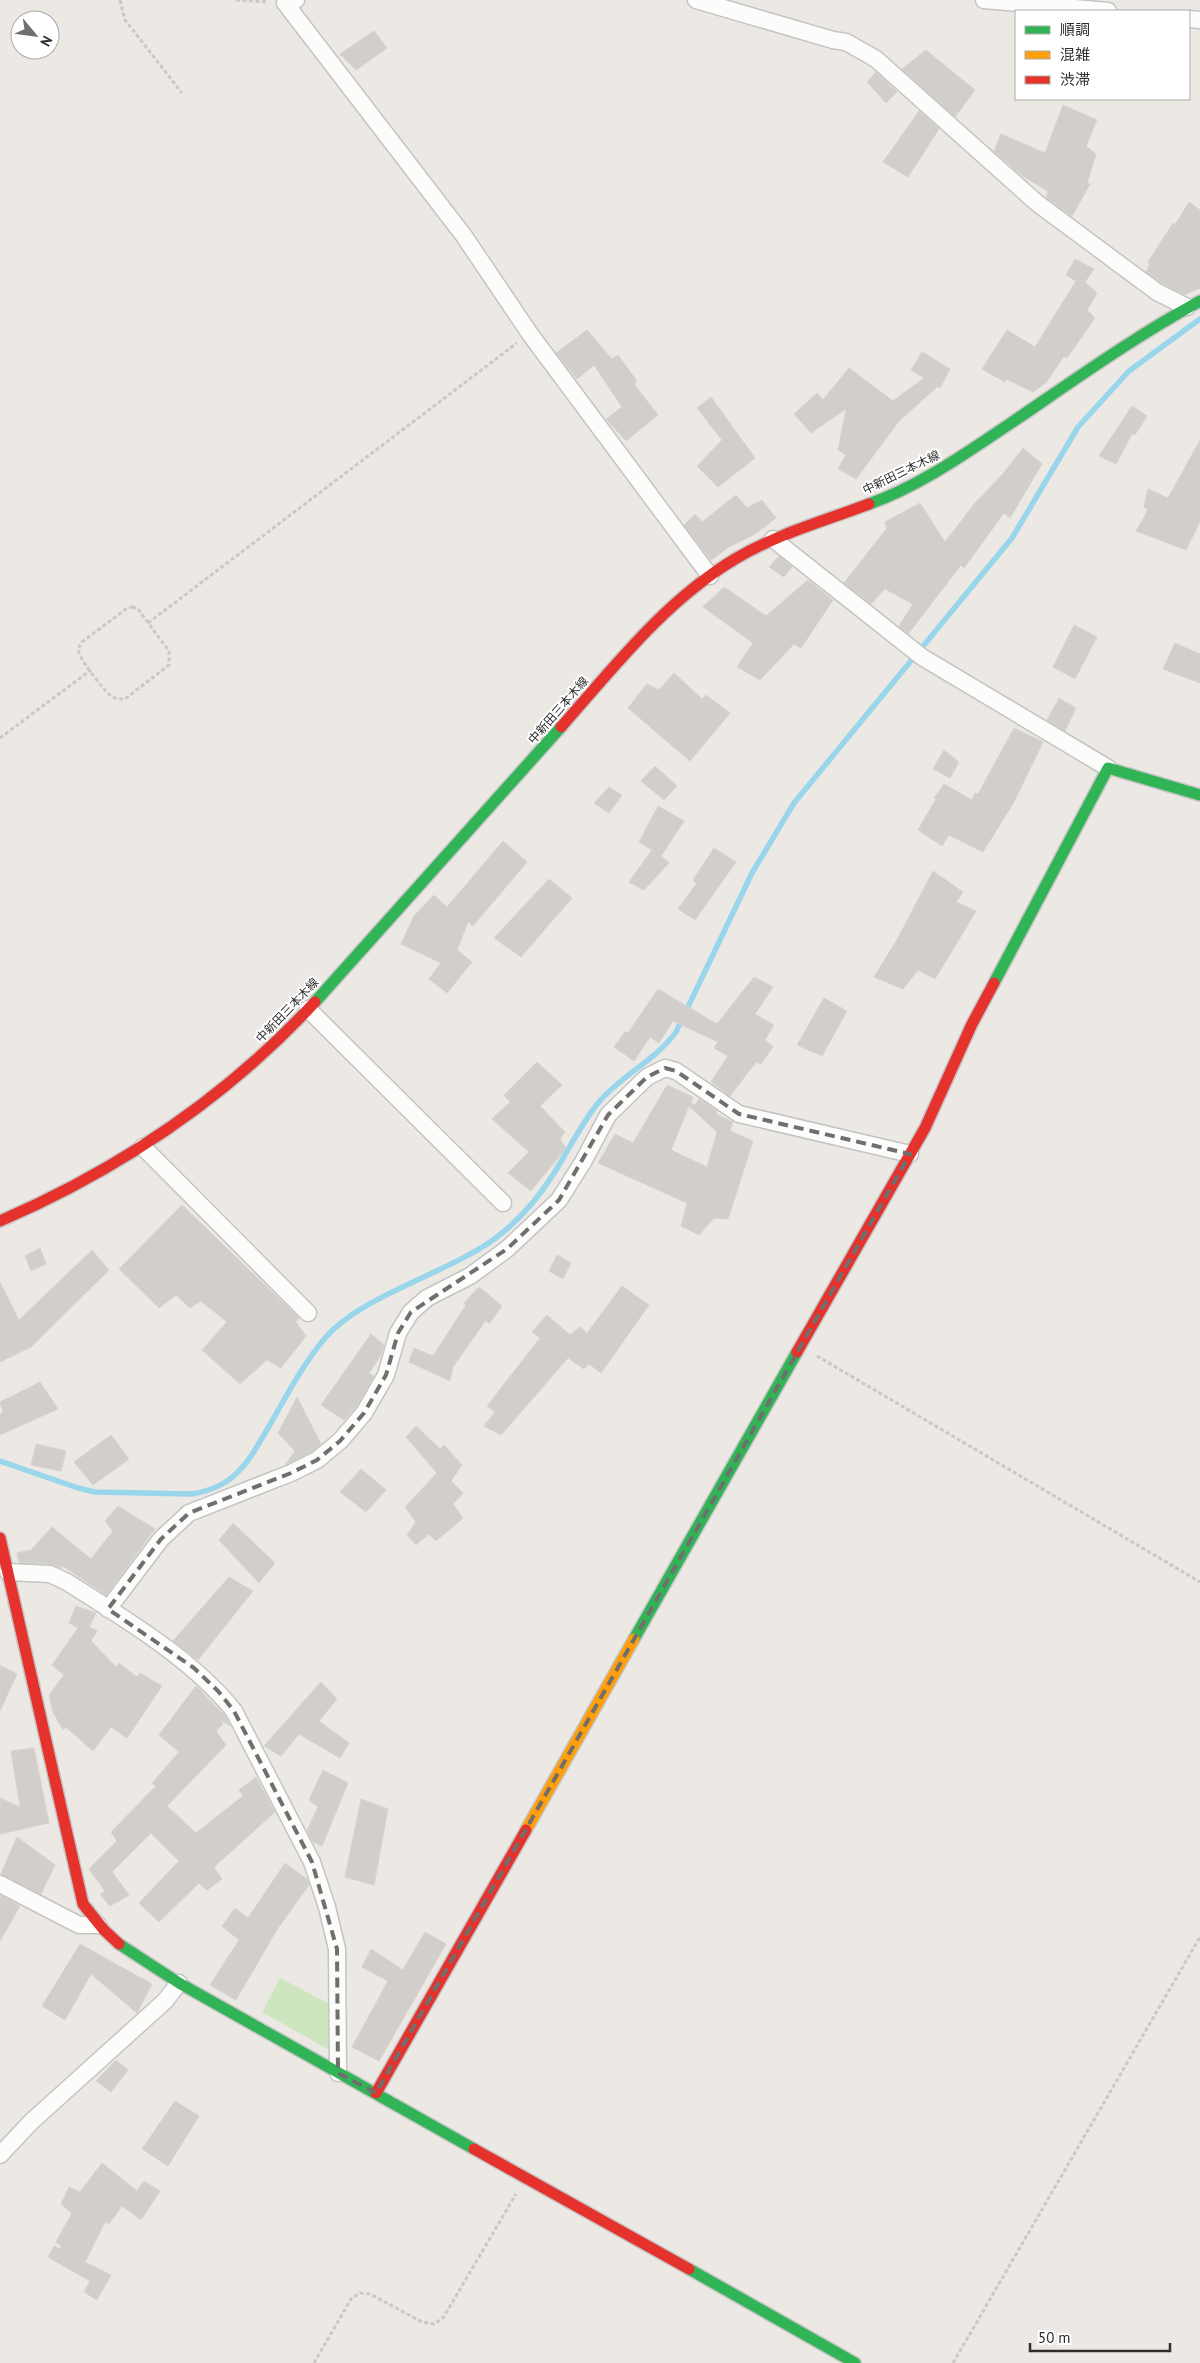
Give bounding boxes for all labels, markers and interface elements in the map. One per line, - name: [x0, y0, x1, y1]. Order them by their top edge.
- north arrow: [10, 10, 60, 60]
- legend: [1015, 10, 1190, 100]
- text: 順調: [1060, 20, 1090, 39]
- text: N: [36, 33, 56, 50]
- text: 混雑: [1060, 45, 1090, 64]
- text: 渋滞: [1060, 70, 1090, 89]
- street label: 中新田三本木線: [860, 447, 942, 497]
- street label: 中新田三本木線: [525, 673, 591, 747]
- street label: 中新田三本木線: [252, 975, 322, 1045]
- scale bar: [1030, 2320, 1170, 2352]
- text: 50 m: [1038, 2328, 1071, 2347]

